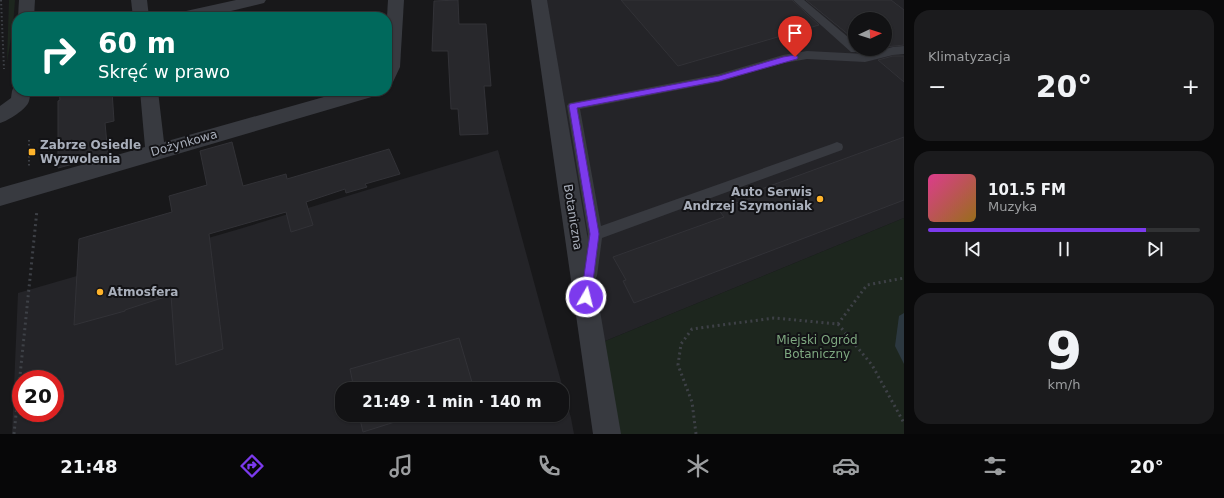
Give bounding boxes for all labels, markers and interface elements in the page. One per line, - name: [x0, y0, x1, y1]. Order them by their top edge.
- north arrow: [848, 12, 892, 56]
- map controls: [848, 12, 892, 56]
- pin: [778, 16, 812, 57]
- icon: arrive: [784, 22, 806, 44]
- text: 60 m: [98, 27, 176, 60]
- icon: right: [32, 28, 84, 80]
- text: Klimatyzacja: [928, 49, 1011, 64]
- text: Skręć w prawo: [98, 61, 230, 82]
- text: 20°: [1036, 69, 1092, 104]
- text: −: [928, 74, 946, 99]
- text: +: [1182, 74, 1200, 99]
- street label: Dożynkowa: [149, 127, 219, 159]
- place label: Zabrze Osiedle Wyzwolenia: [40, 138, 141, 166]
- marker: Zabrze Osiedle Wyzwolenia: [27, 147, 37, 157]
- text: 101.5 FM: [988, 181, 1066, 199]
- street label: Botaniczna: [561, 183, 585, 251]
- place label: Auto Serwis Andrzej Szymoniak: [683, 185, 813, 213]
- marker: Auto Serwis Andrzej Szymoniak: [815, 194, 825, 204]
- text: Muzyka: [988, 199, 1037, 214]
- icon: previous: [962, 238, 984, 260]
- icon: pause: [1053, 238, 1075, 260]
- icon: next: [1144, 238, 1166, 260]
- position arrow: [565, 276, 607, 318]
- place label: Atmosfera: [108, 285, 178, 299]
- marker: Atmosfera: [95, 287, 105, 297]
- text: 9: [1046, 321, 1082, 381]
- park label: Miejski Ogród Botaniczny: [776, 333, 858, 361]
- speed limit sign: 20: [12, 370, 64, 422]
- text: km/h: [1048, 377, 1080, 392]
- text: 21:49 · 1 min · 140 m: [362, 393, 542, 411]
- icon: directions: [238, 452, 266, 480]
- icon: music: [387, 452, 415, 480]
- icon: phone: [535, 452, 563, 480]
- icon: climate: [684, 452, 712, 480]
- icon: car: [832, 452, 860, 480]
- icon: filters: [981, 452, 1009, 480]
- text: 21:48: [60, 456, 118, 477]
- text: 20°: [1130, 456, 1164, 477]

